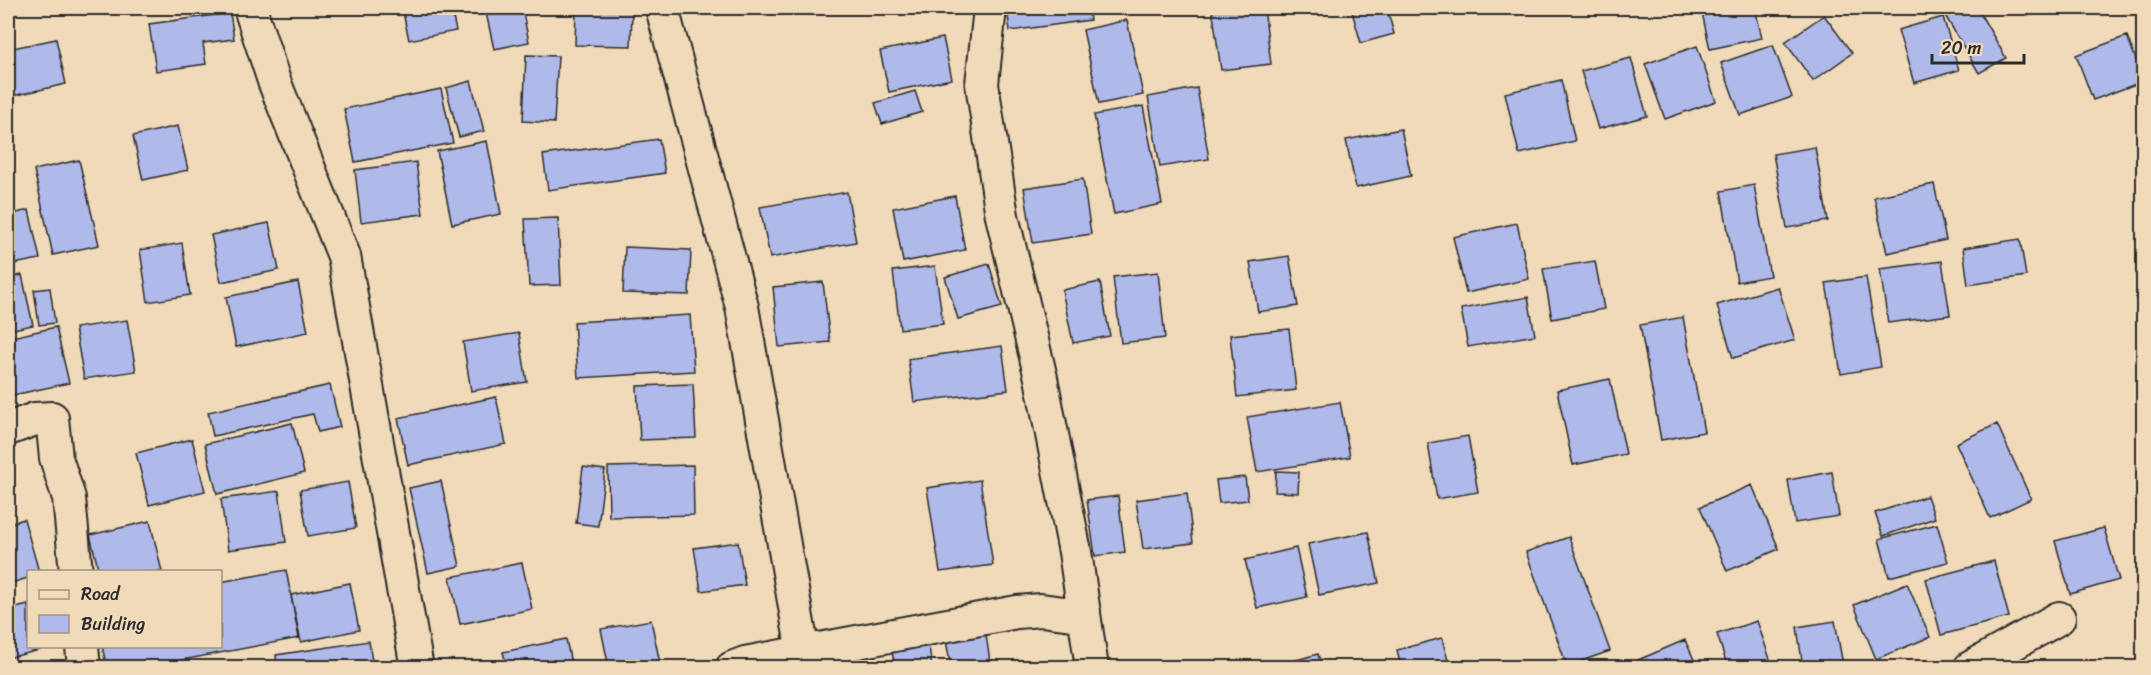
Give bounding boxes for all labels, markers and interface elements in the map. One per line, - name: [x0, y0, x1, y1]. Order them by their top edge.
- scale bar: [1932, 27, 2024, 65]
- text: 20 m: [1941, 32, 1981, 64]
- legend: [27, 570, 222, 648]
- text: Road: [81, 578, 121, 610]
- text: Building: [81, 608, 145, 640]

